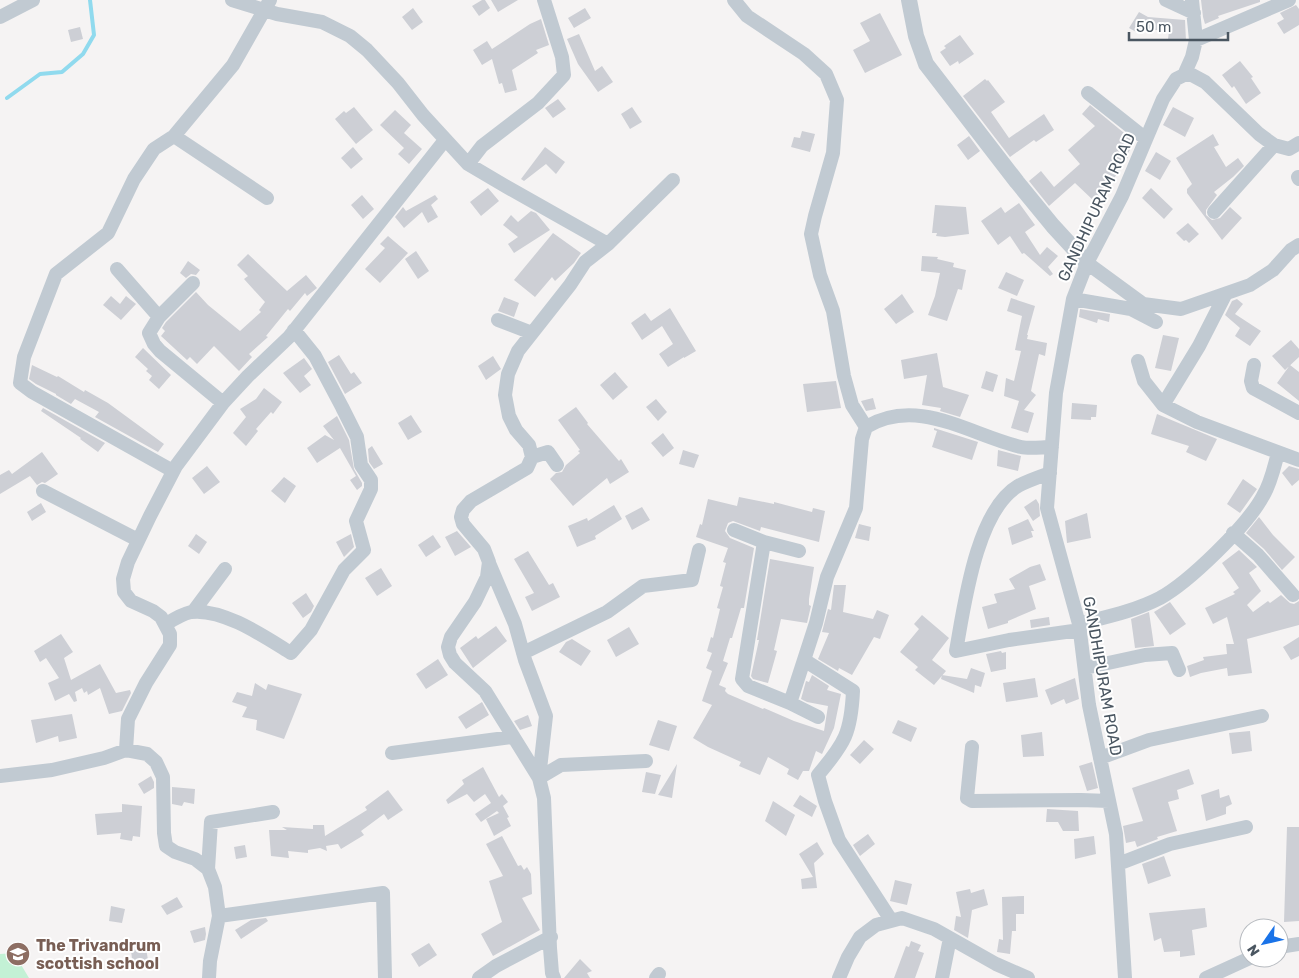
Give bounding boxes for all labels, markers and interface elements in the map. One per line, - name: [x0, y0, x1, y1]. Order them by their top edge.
- scale bar: [1129, 10, 1228, 42]
- text: 50 m: [1136, 18, 1171, 36]
- street label: GANDHIPURAM ROAD: [1054, 130, 1139, 284]
- street label: GANDHIPURAM ROAD: [1079, 595, 1126, 757]
- north arrow: [1239, 918, 1289, 968]
- place label: The Trivandrum scottish school: [36, 936, 161, 973]
- school or university icon: The Trivandrum scottish school: [5, 941, 31, 967]
- text: N: [1244, 941, 1264, 959]

